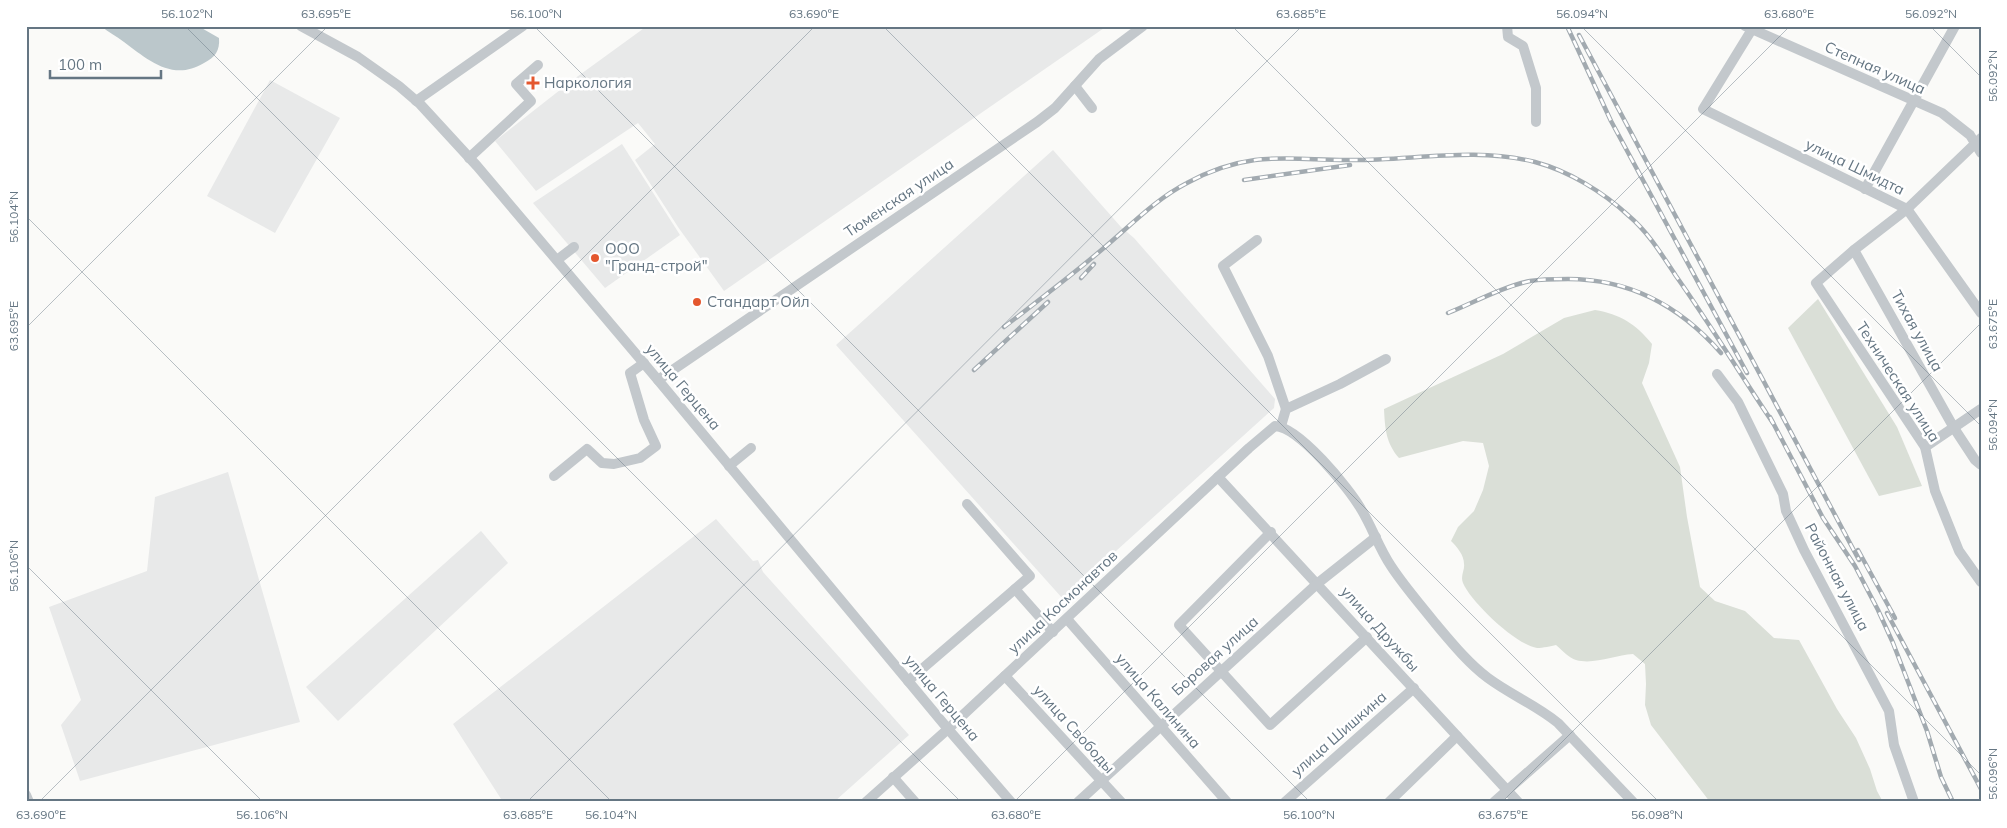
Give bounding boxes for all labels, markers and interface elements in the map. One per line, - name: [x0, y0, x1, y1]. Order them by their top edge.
- text: 56.102°N: [161, 6, 213, 21]
- text: 63.695°E: [301, 6, 351, 21]
- text: 56.100°N: [510, 6, 562, 21]
- text: 63.690°E: [789, 6, 839, 21]
- text: 63.685°E: [1276, 6, 1326, 21]
- text: 56.094°N: [1556, 6, 1608, 21]
- text: 63.680°E: [1764, 6, 1814, 21]
- text: 56.092°N: [1905, 6, 1957, 21]
- street label: Степная улица: [1822, 37, 1929, 98]
- scale bar: [50, 48, 161, 80]
- text: 56.092°N: [1985, 50, 2000, 102]
- text: 100 m: [58, 55, 102, 74]
- place label: Наркология: [544, 73, 632, 92]
- marker: Наркология: [526, 76, 540, 90]
- street label: улица Шмидта: [1803, 134, 1908, 199]
- street label: Тюменская улица: [840, 154, 957, 241]
- text: 56.104°N: [6, 191, 21, 243]
- place label: ООО "Гранд-строй": [605, 239, 708, 275]
- marker: ООО "Гранд-строй": [589, 252, 601, 264]
- street label: Тихая улица: [1887, 287, 1948, 375]
- place label: Стандарт Ойл: [707, 292, 810, 311]
- marker: Стандарт Ойл: [691, 296, 703, 308]
- text: 63.675°E: [1985, 299, 2000, 349]
- text: 63.695°E: [6, 301, 21, 351]
- street label: Техническая улица: [1852, 318, 1944, 445]
- street label: улица Герцена: [642, 339, 725, 434]
- text: 56.094°N: [1985, 399, 2000, 451]
- street label: Районная улица: [1801, 520, 1874, 634]
- text: 56.106°N: [6, 540, 21, 592]
- street label: улица Космонавтов: [1004, 546, 1121, 657]
- street label: улица Дружбы: [1337, 582, 1424, 675]
- street label: Боровая улица: [1167, 612, 1262, 700]
- street label: улица Калинина: [1112, 649, 1205, 752]
- street label: улица Герцена: [901, 650, 984, 745]
- street label: улица Свободы: [1030, 680, 1119, 777]
- street label: улица Шишкина: [1287, 687, 1390, 780]
- text: 56.096°N: [1985, 748, 2000, 800]
- text: 63.690°E: [16, 807, 66, 822]
- text: 56.106°N: [236, 807, 288, 822]
- text: 63.685°E: [503, 807, 553, 822]
- text: 56.104°N: [585, 807, 637, 822]
- text: 63.680°E: [991, 807, 1041, 822]
- text: 56.100°N: [1283, 807, 1335, 822]
- text: 63.675°E: [1478, 807, 1528, 822]
- text: 56.098°N: [1631, 807, 1683, 822]

